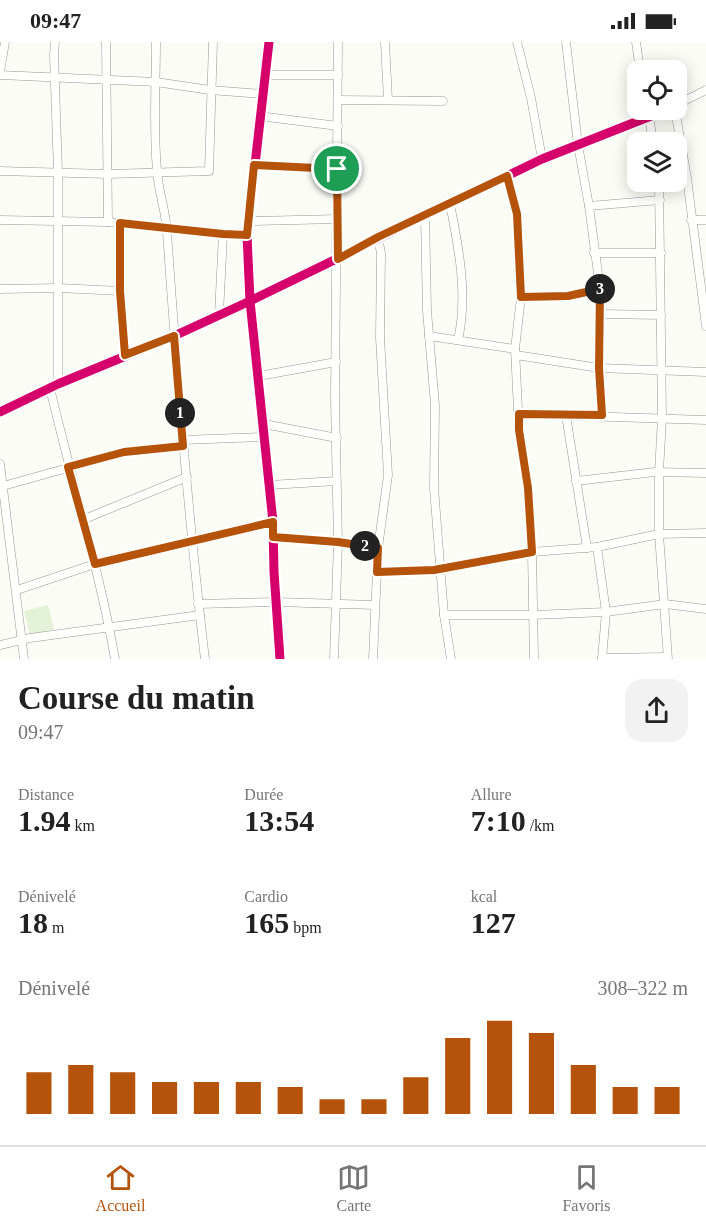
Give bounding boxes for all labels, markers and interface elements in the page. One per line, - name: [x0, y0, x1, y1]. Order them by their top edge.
- text: 09:47: [30, 8, 81, 33]
- map controls: [627, 60, 687, 192]
- button: locate: [627, 60, 687, 120]
- button: layers: [627, 132, 687, 192]
- pin: [311, 143, 362, 194]
- icon: arrive: [320, 152, 353, 185]
- pin: 3: [585, 274, 615, 304]
- text: 3: [596, 280, 604, 297]
- pin: 1: [165, 398, 195, 428]
- text: 1: [176, 404, 184, 421]
- pin: 2: [350, 531, 380, 561]
- text: 2: [361, 537, 369, 554]
- button: share: [625, 679, 688, 742]
- text: Course du matin: [18, 680, 255, 716]
- text: 09:47: [18, 721, 64, 743]
- text: Distance: [18, 786, 74, 803]
- text: Durée: [244, 786, 283, 803]
- text: Allure: [471, 786, 512, 803]
- text: 1.94: [18, 804, 71, 837]
- text: 13:54: [244, 804, 314, 837]
- text: 7:10: [471, 804, 526, 837]
- text: km: [71, 817, 95, 834]
- text: /km: [526, 817, 555, 834]
- text: Dénivelé: [18, 888, 76, 905]
- text: Cardio: [244, 888, 288, 905]
- text: kcal: [471, 888, 497, 905]
- text: 18: [18, 906, 48, 939]
- text: 165: [244, 906, 289, 939]
- text: 127: [471, 906, 516, 939]
- text: m: [48, 919, 64, 936]
- text: bpm: [289, 919, 322, 936]
- text: Dénivelé: [18, 977, 90, 999]
- text: 308–322 m: [597, 977, 688, 999]
- tab: Accueil: [96, 1161, 145, 1215]
- tab: Carte: [337, 1161, 371, 1215]
- tab: Favoris: [562, 1161, 610, 1215]

